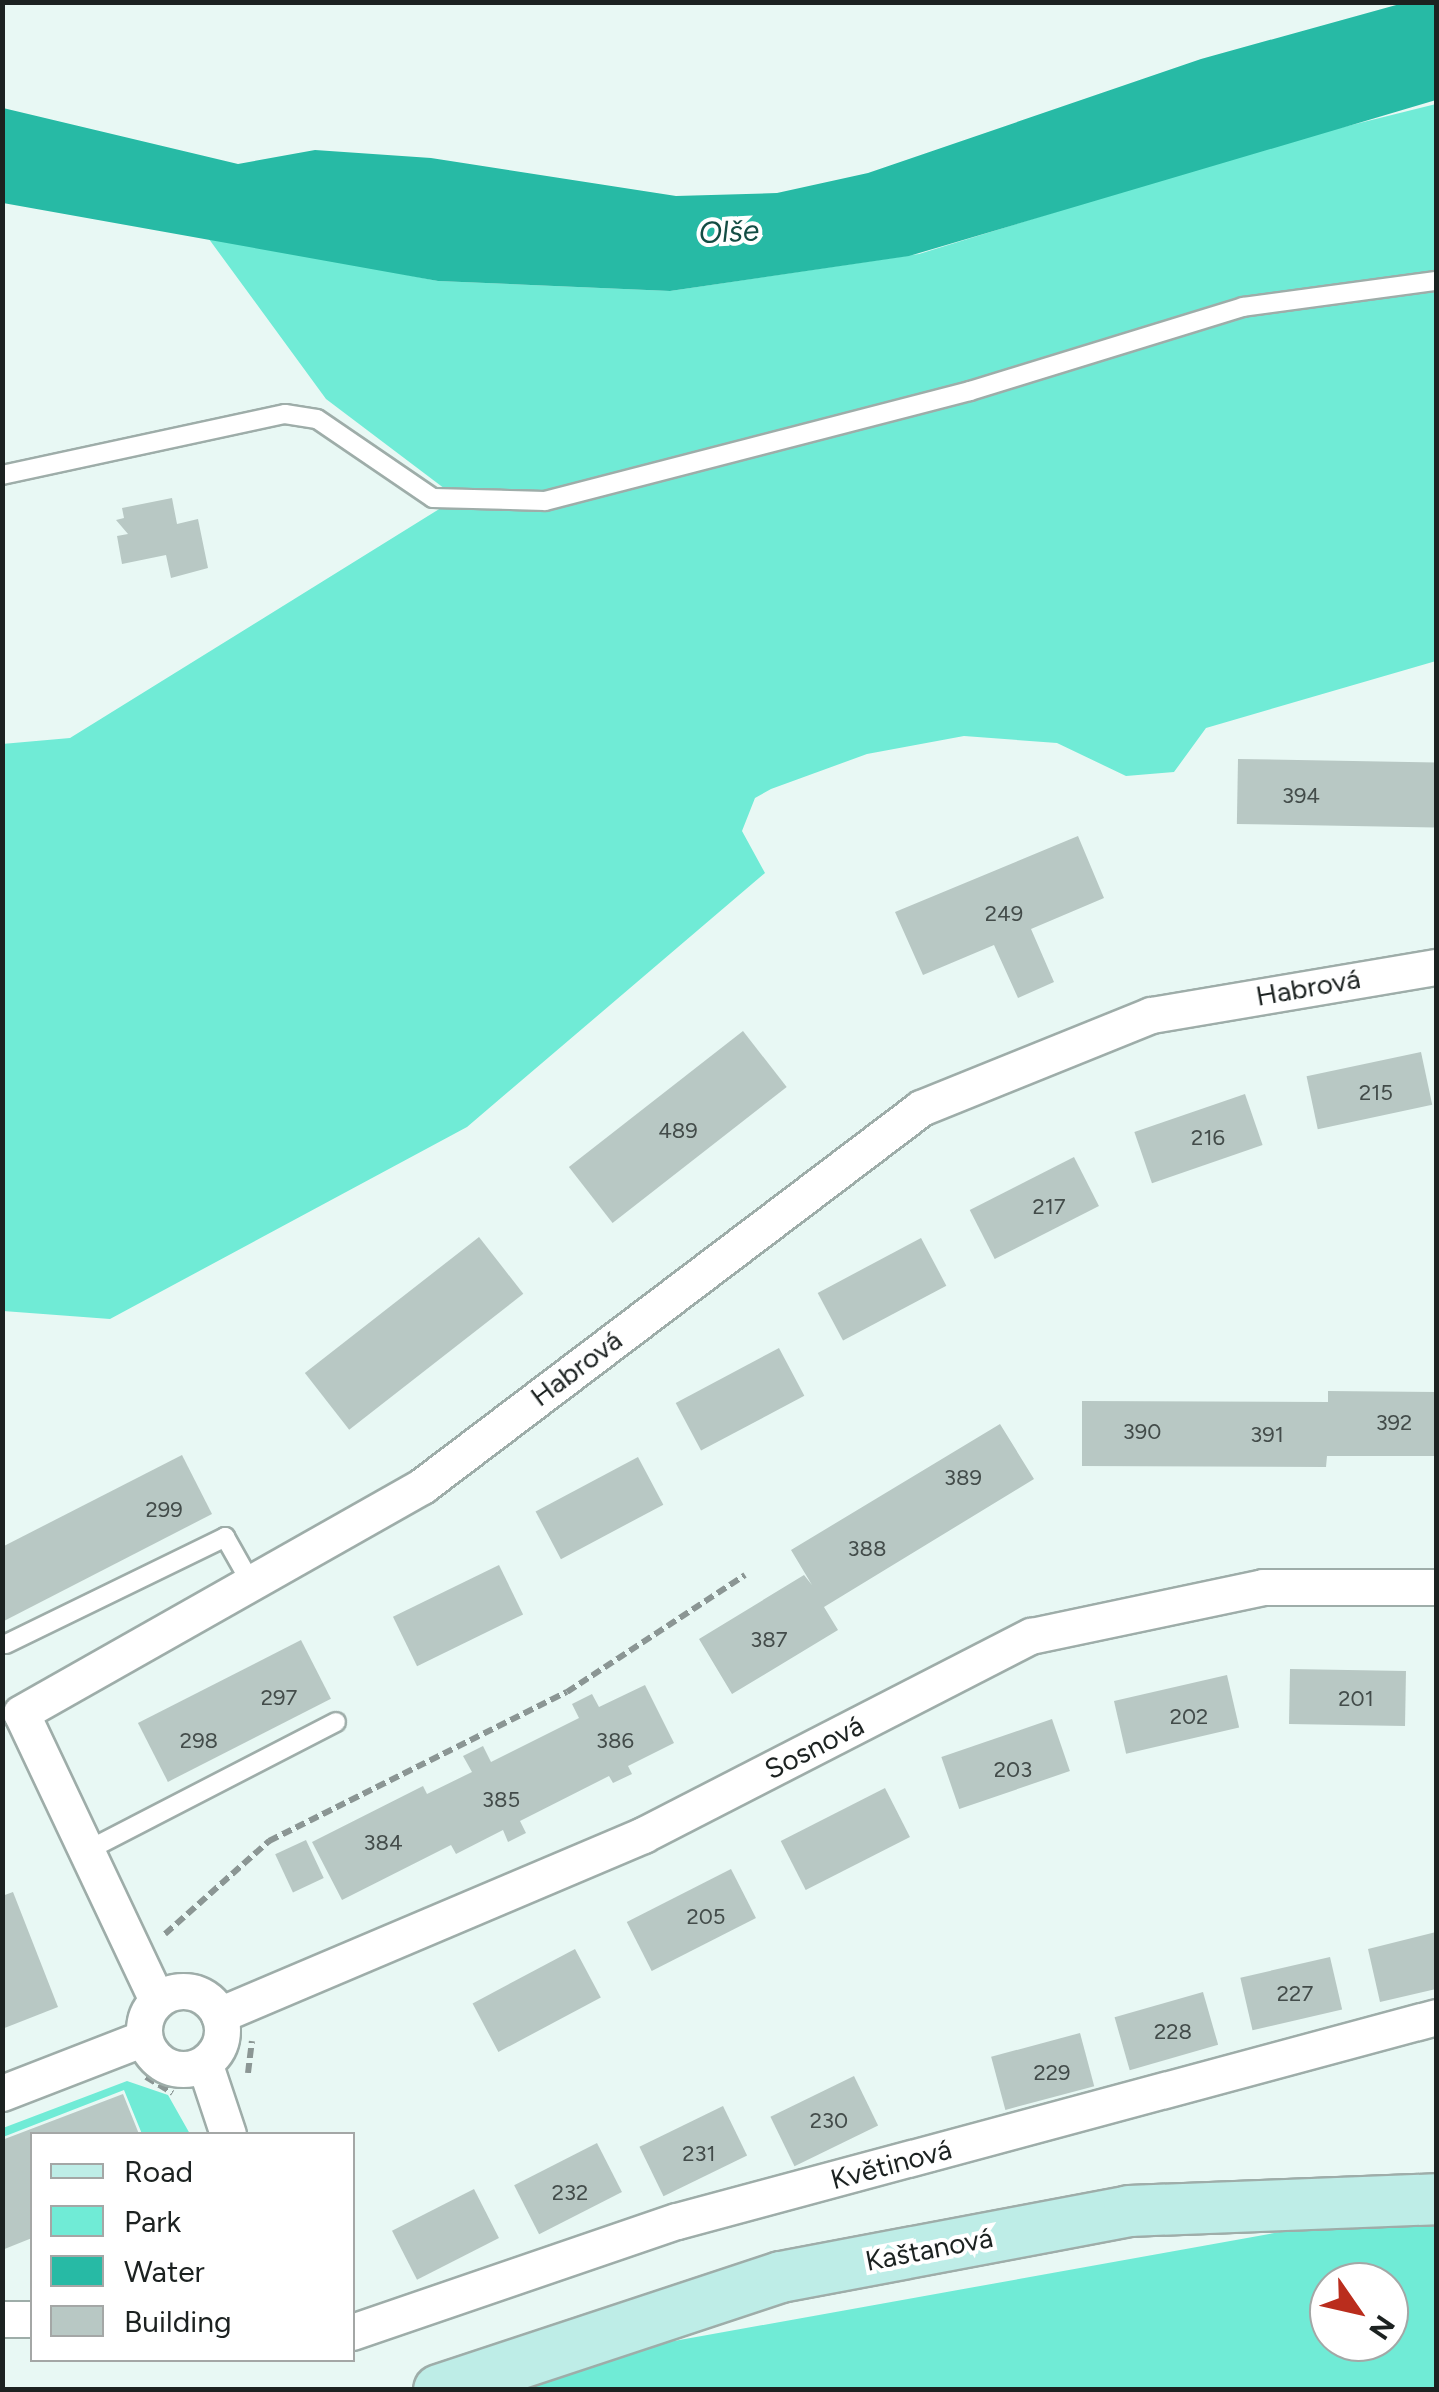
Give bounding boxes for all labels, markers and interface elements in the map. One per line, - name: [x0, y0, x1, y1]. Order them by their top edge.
- water label: Olše: [698, 212, 760, 252]
- house number: 394: [1282, 783, 1320, 809]
- house number: 249: [985, 901, 1023, 927]
- street label: Habrová: [1253, 961, 1363, 1013]
- house number: 215: [1359, 1080, 1393, 1106]
- house number: 489: [658, 1118, 698, 1144]
- house number: 216: [1191, 1125, 1225, 1151]
- house number: 217: [1032, 1194, 1066, 1220]
- street label: Habrová: [524, 1323, 628, 1413]
- house number: 392: [1376, 1410, 1412, 1436]
- house number: 390: [1123, 1419, 1161, 1445]
- house number: 391: [1250, 1422, 1284, 1448]
- house number: 389: [944, 1465, 982, 1491]
- house number: 299: [145, 1497, 183, 1523]
- house number: 388: [848, 1536, 886, 1562]
- house number: 387: [750, 1627, 788, 1653]
- house number: 297: [261, 1685, 297, 1711]
- house number: 201: [1338, 1686, 1374, 1712]
- house number: 202: [1170, 1704, 1208, 1730]
- street label: Sosnová: [759, 1708, 869, 1786]
- house number: 298: [180, 1728, 218, 1754]
- house number: 386: [596, 1728, 634, 1754]
- house number: 203: [994, 1757, 1032, 1783]
- house number: 385: [482, 1787, 520, 1813]
- house number: 384: [363, 1830, 403, 1856]
- house number: 205: [686, 1904, 726, 1930]
- house number: 227: [1277, 1981, 1313, 2007]
- house number: 228: [1154, 2019, 1192, 2045]
- house number: 229: [1033, 2060, 1071, 2086]
- house number: 230: [810, 2108, 848, 2134]
- legend: [30, 2132, 355, 2362]
- street label: Květinová: [827, 2132, 955, 2196]
- house number: 231: [682, 2141, 716, 2167]
- text: Road: [124, 2153, 193, 2190]
- house number: 232: [552, 2180, 588, 2206]
- text: Park: [124, 2203, 181, 2240]
- street label: Kaštanová: [862, 2220, 996, 2278]
- text: Water: [124, 2253, 205, 2290]
- north arrow: [1309, 2262, 1409, 2362]
- text: Building: [124, 2303, 232, 2340]
- text: N: [1362, 2309, 1402, 2346]

